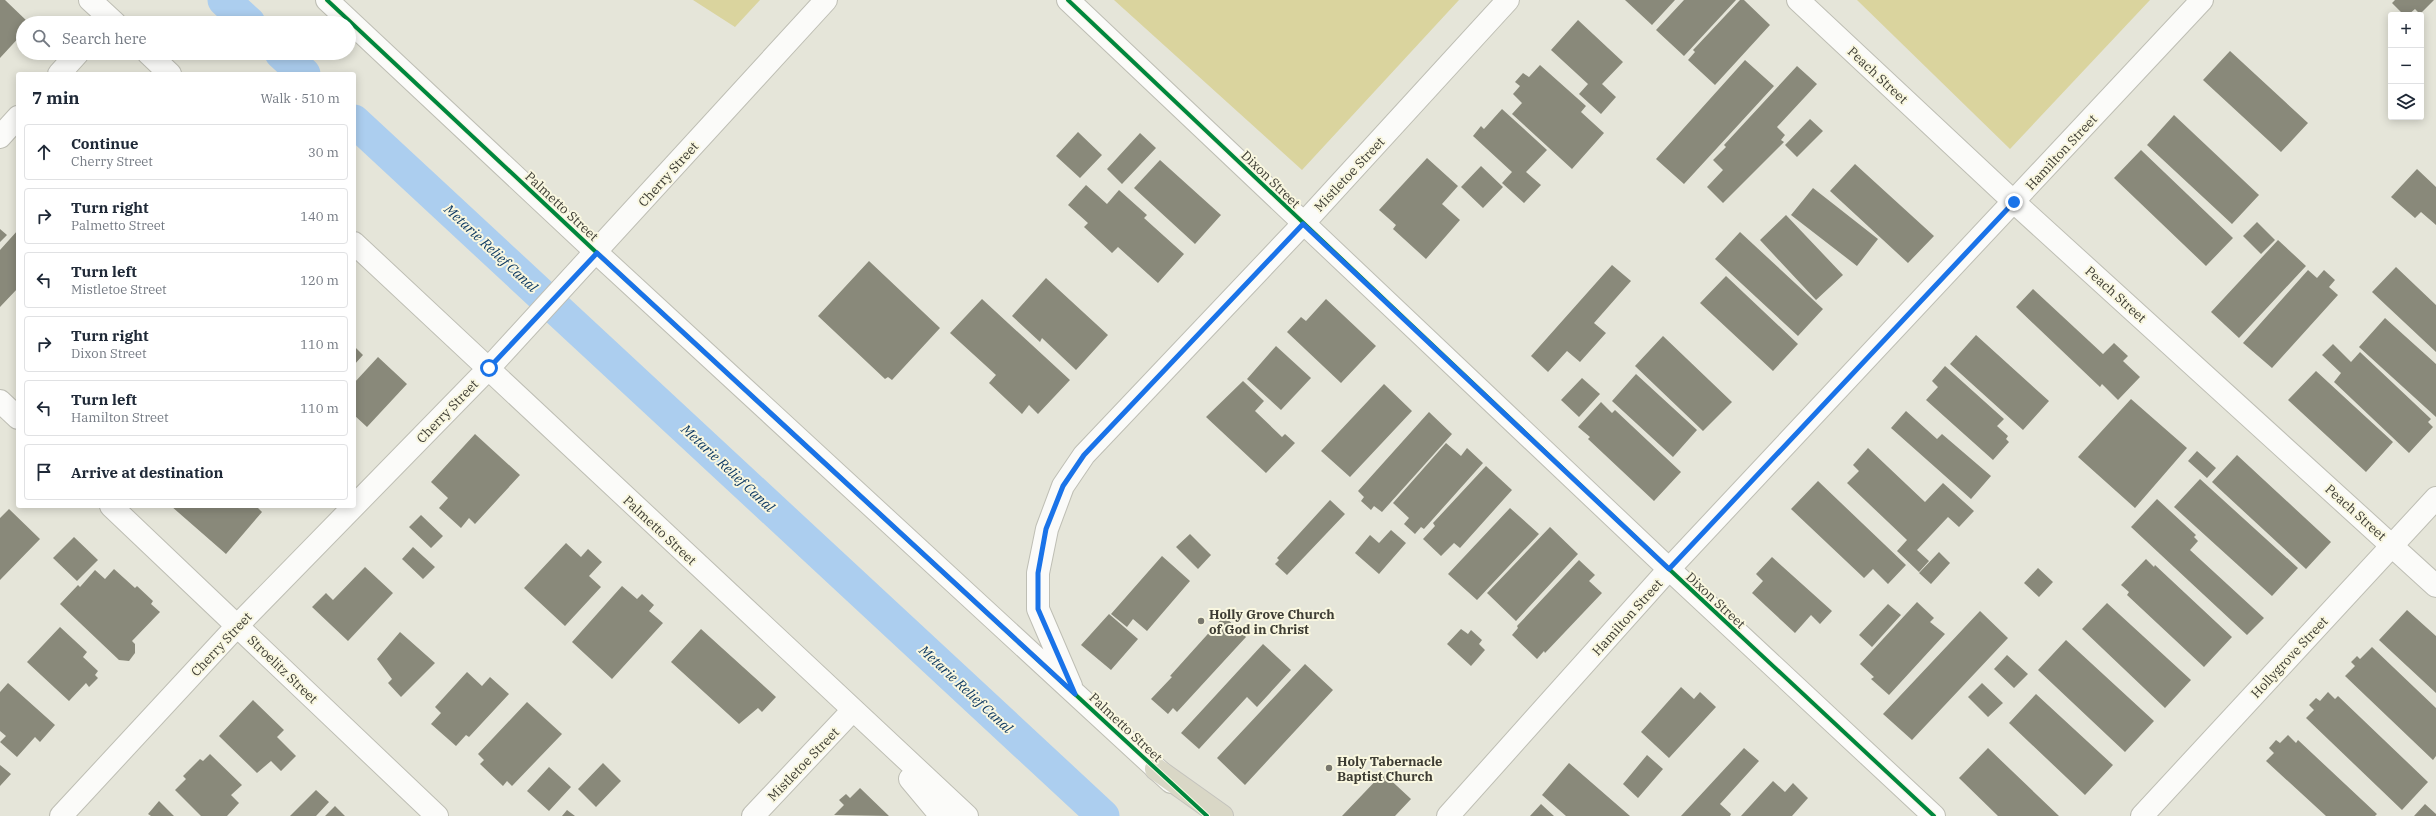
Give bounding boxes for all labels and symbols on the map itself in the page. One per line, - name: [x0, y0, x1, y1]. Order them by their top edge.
- street label: Peach Street: [1844, 43, 1912, 108]
- street label: Hamilton Street: [2022, 111, 2101, 194]
- street label: Mistletoe Street: [1311, 133, 1388, 215]
- street label: Cherry Street: [635, 138, 702, 210]
- street label: Dixon Street: [1238, 147, 1304, 212]
- street label: Palmetto Street: [521, 168, 602, 245]
- route end: [2005, 193, 2023, 211]
- water label: Metarie Relief Canal: [440, 199, 542, 297]
- street label: Peach Street: [2082, 262, 2150, 327]
- route start: [480, 359, 498, 377]
- street label: Cherry Street: [413, 376, 482, 447]
- water label: Metarie Relief Canal: [677, 419, 779, 517]
- street label: Peach Street: [2322, 480, 2390, 545]
- street label: Palmetto Street: [619, 492, 700, 569]
- street label: Dixon Street: [1682, 568, 1749, 633]
- street label: Hamilton Street: [1588, 575, 1667, 659]
- place label: Holly Grove Church of God in Christ: [1209, 606, 1335, 638]
- street label: Cherry Street: [187, 608, 256, 680]
- street label: Hollygrove Street: [2247, 613, 2332, 702]
- marker: Holly Grove Church of God in Christ: [1196, 616, 1206, 626]
- street label: Stroelitz Street: [244, 632, 322, 707]
- water label: Metarie Relief Canal: [915, 640, 1017, 738]
- street label: Palmetto Street: [1085, 689, 1166, 766]
- street label: Mistletoe Street: [764, 724, 843, 805]
- place label: Holy Tabernacle Baptist Church: [1337, 753, 1442, 785]
- marker: Holy Tabernacle Baptist Church: [1324, 763, 1334, 773]

